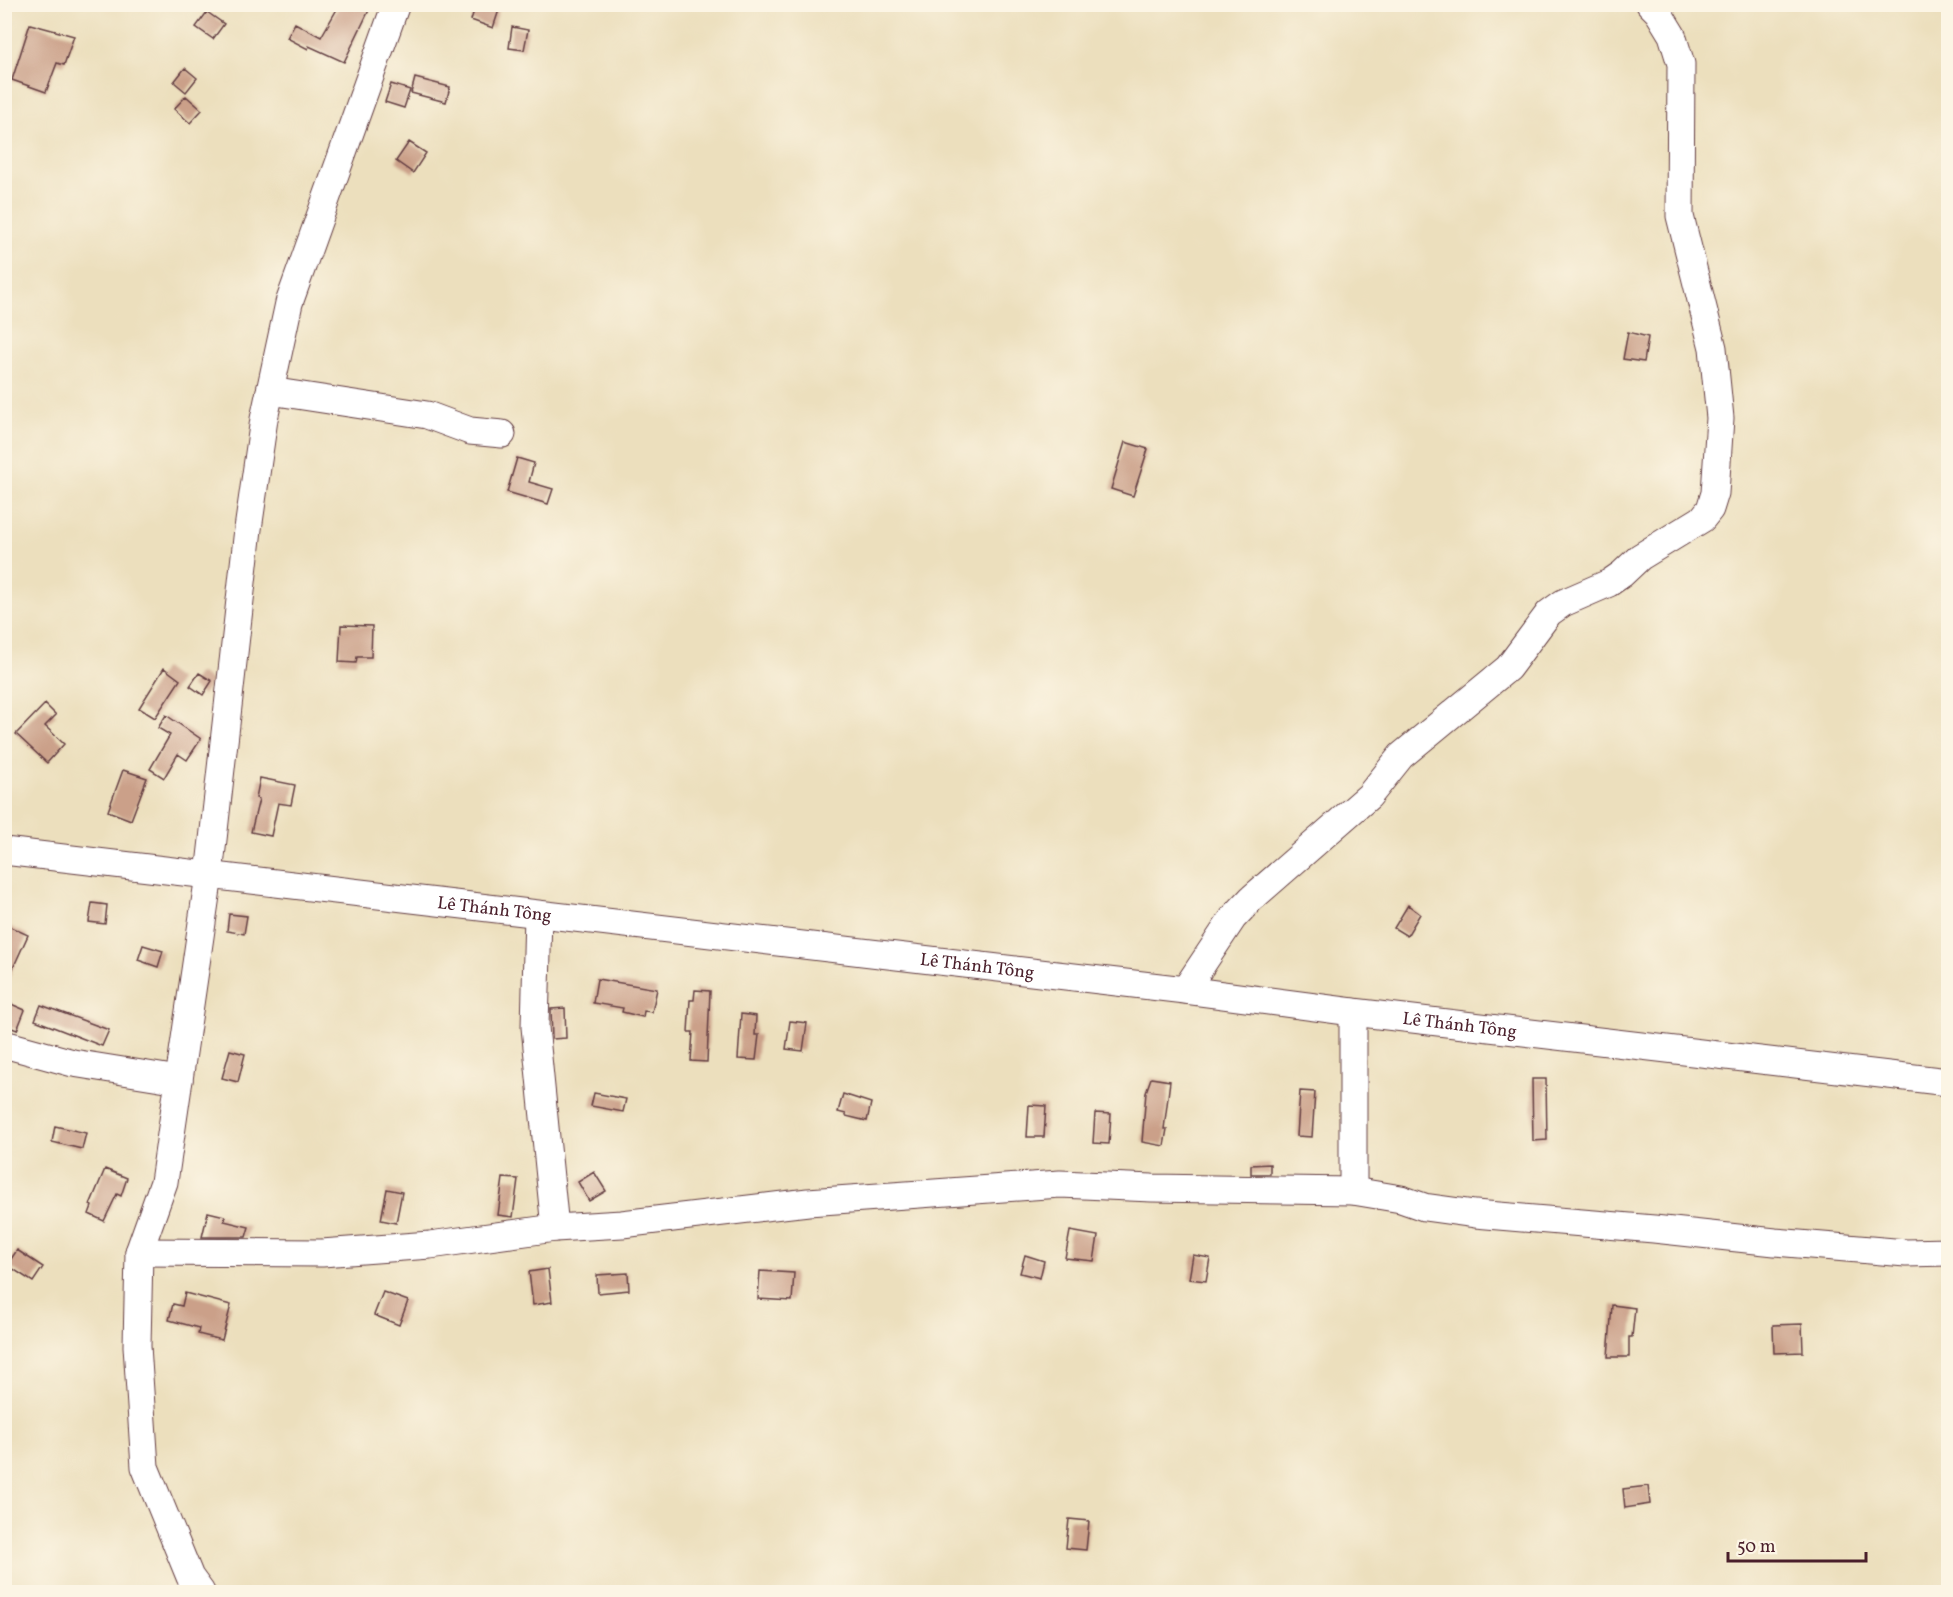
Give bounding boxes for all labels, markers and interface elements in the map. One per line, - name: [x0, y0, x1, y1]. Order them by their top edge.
- street label: Lê Thánh Tông: [436, 891, 553, 929]
- street label: Lê Thánh Tông: [919, 948, 1036, 986]
- street label: Lê Thánh Tông: [1401, 1007, 1518, 1045]
- scale bar: [1728, 1525, 1866, 1563]
- text: 50 m: [1737, 1535, 1776, 1560]

